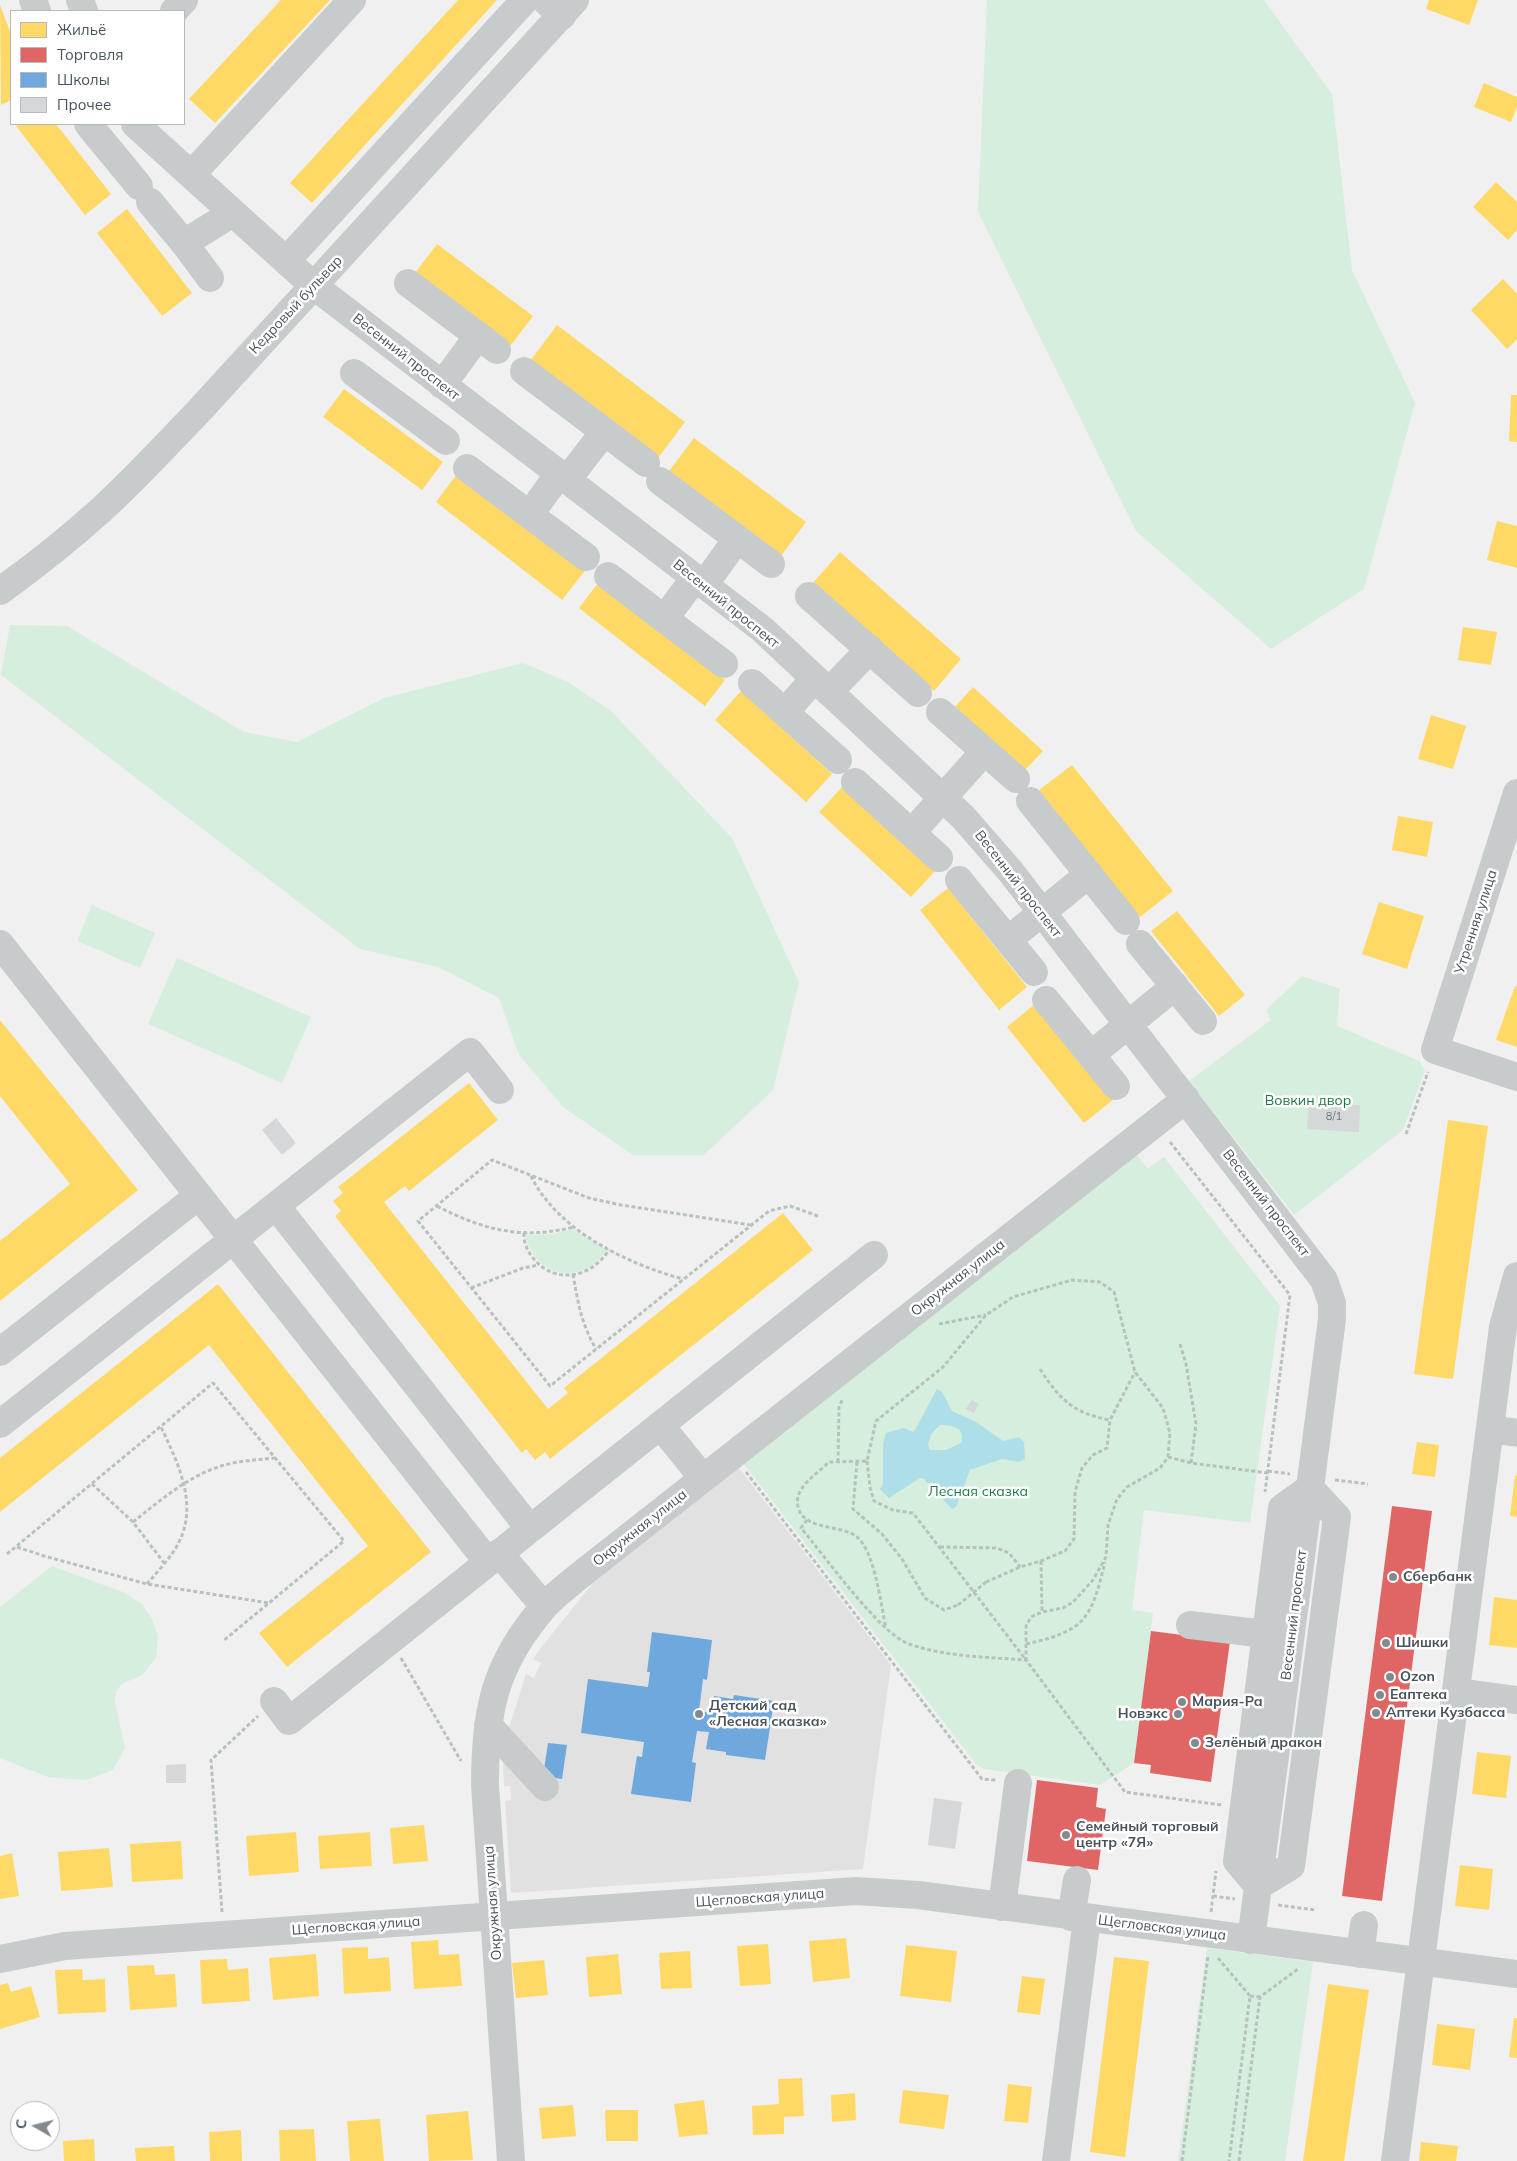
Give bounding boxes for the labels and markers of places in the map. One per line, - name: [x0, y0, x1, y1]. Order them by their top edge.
- place label: Сбербанк: [1403, 1569, 1472, 1585]
- marker: Сбербанк: [1387, 1571, 1399, 1583]
- place label: Шишки: [1396, 1635, 1448, 1651]
- marker: Шишки: [1380, 1637, 1392, 1649]
- place label: Ozon: [1400, 1669, 1435, 1685]
- marker: Ozon: [1384, 1671, 1396, 1683]
- place label: Еаптека: [1390, 1687, 1447, 1703]
- marker: Еаптека: [1374, 1689, 1386, 1701]
- place label: Мария-Ра: [1192, 1694, 1263, 1710]
- marker: Мария-Ра: [1176, 1696, 1188, 1708]
- place label: Детский сад «Лесная сказка»: [709, 1698, 827, 1730]
- place label: Аптеки Кузбасса: [1386, 1705, 1505, 1721]
- place label: Новэкс: [1118, 1706, 1168, 1722]
- marker: Аптеки Кузбасса: [1370, 1707, 1382, 1719]
- marker: Детский сад «Лесная сказка»: [693, 1708, 705, 1720]
- marker: Новэкс: [1172, 1708, 1184, 1720]
- place label: Зелёный дракон: [1205, 1735, 1322, 1751]
- marker: Зелёный дракон: [1189, 1737, 1201, 1749]
- place label: Семейный торговый центр «7Я»: [1076, 1819, 1219, 1851]
- marker: Семейный торговый центр «7Я»: [1060, 1829, 1072, 1841]

